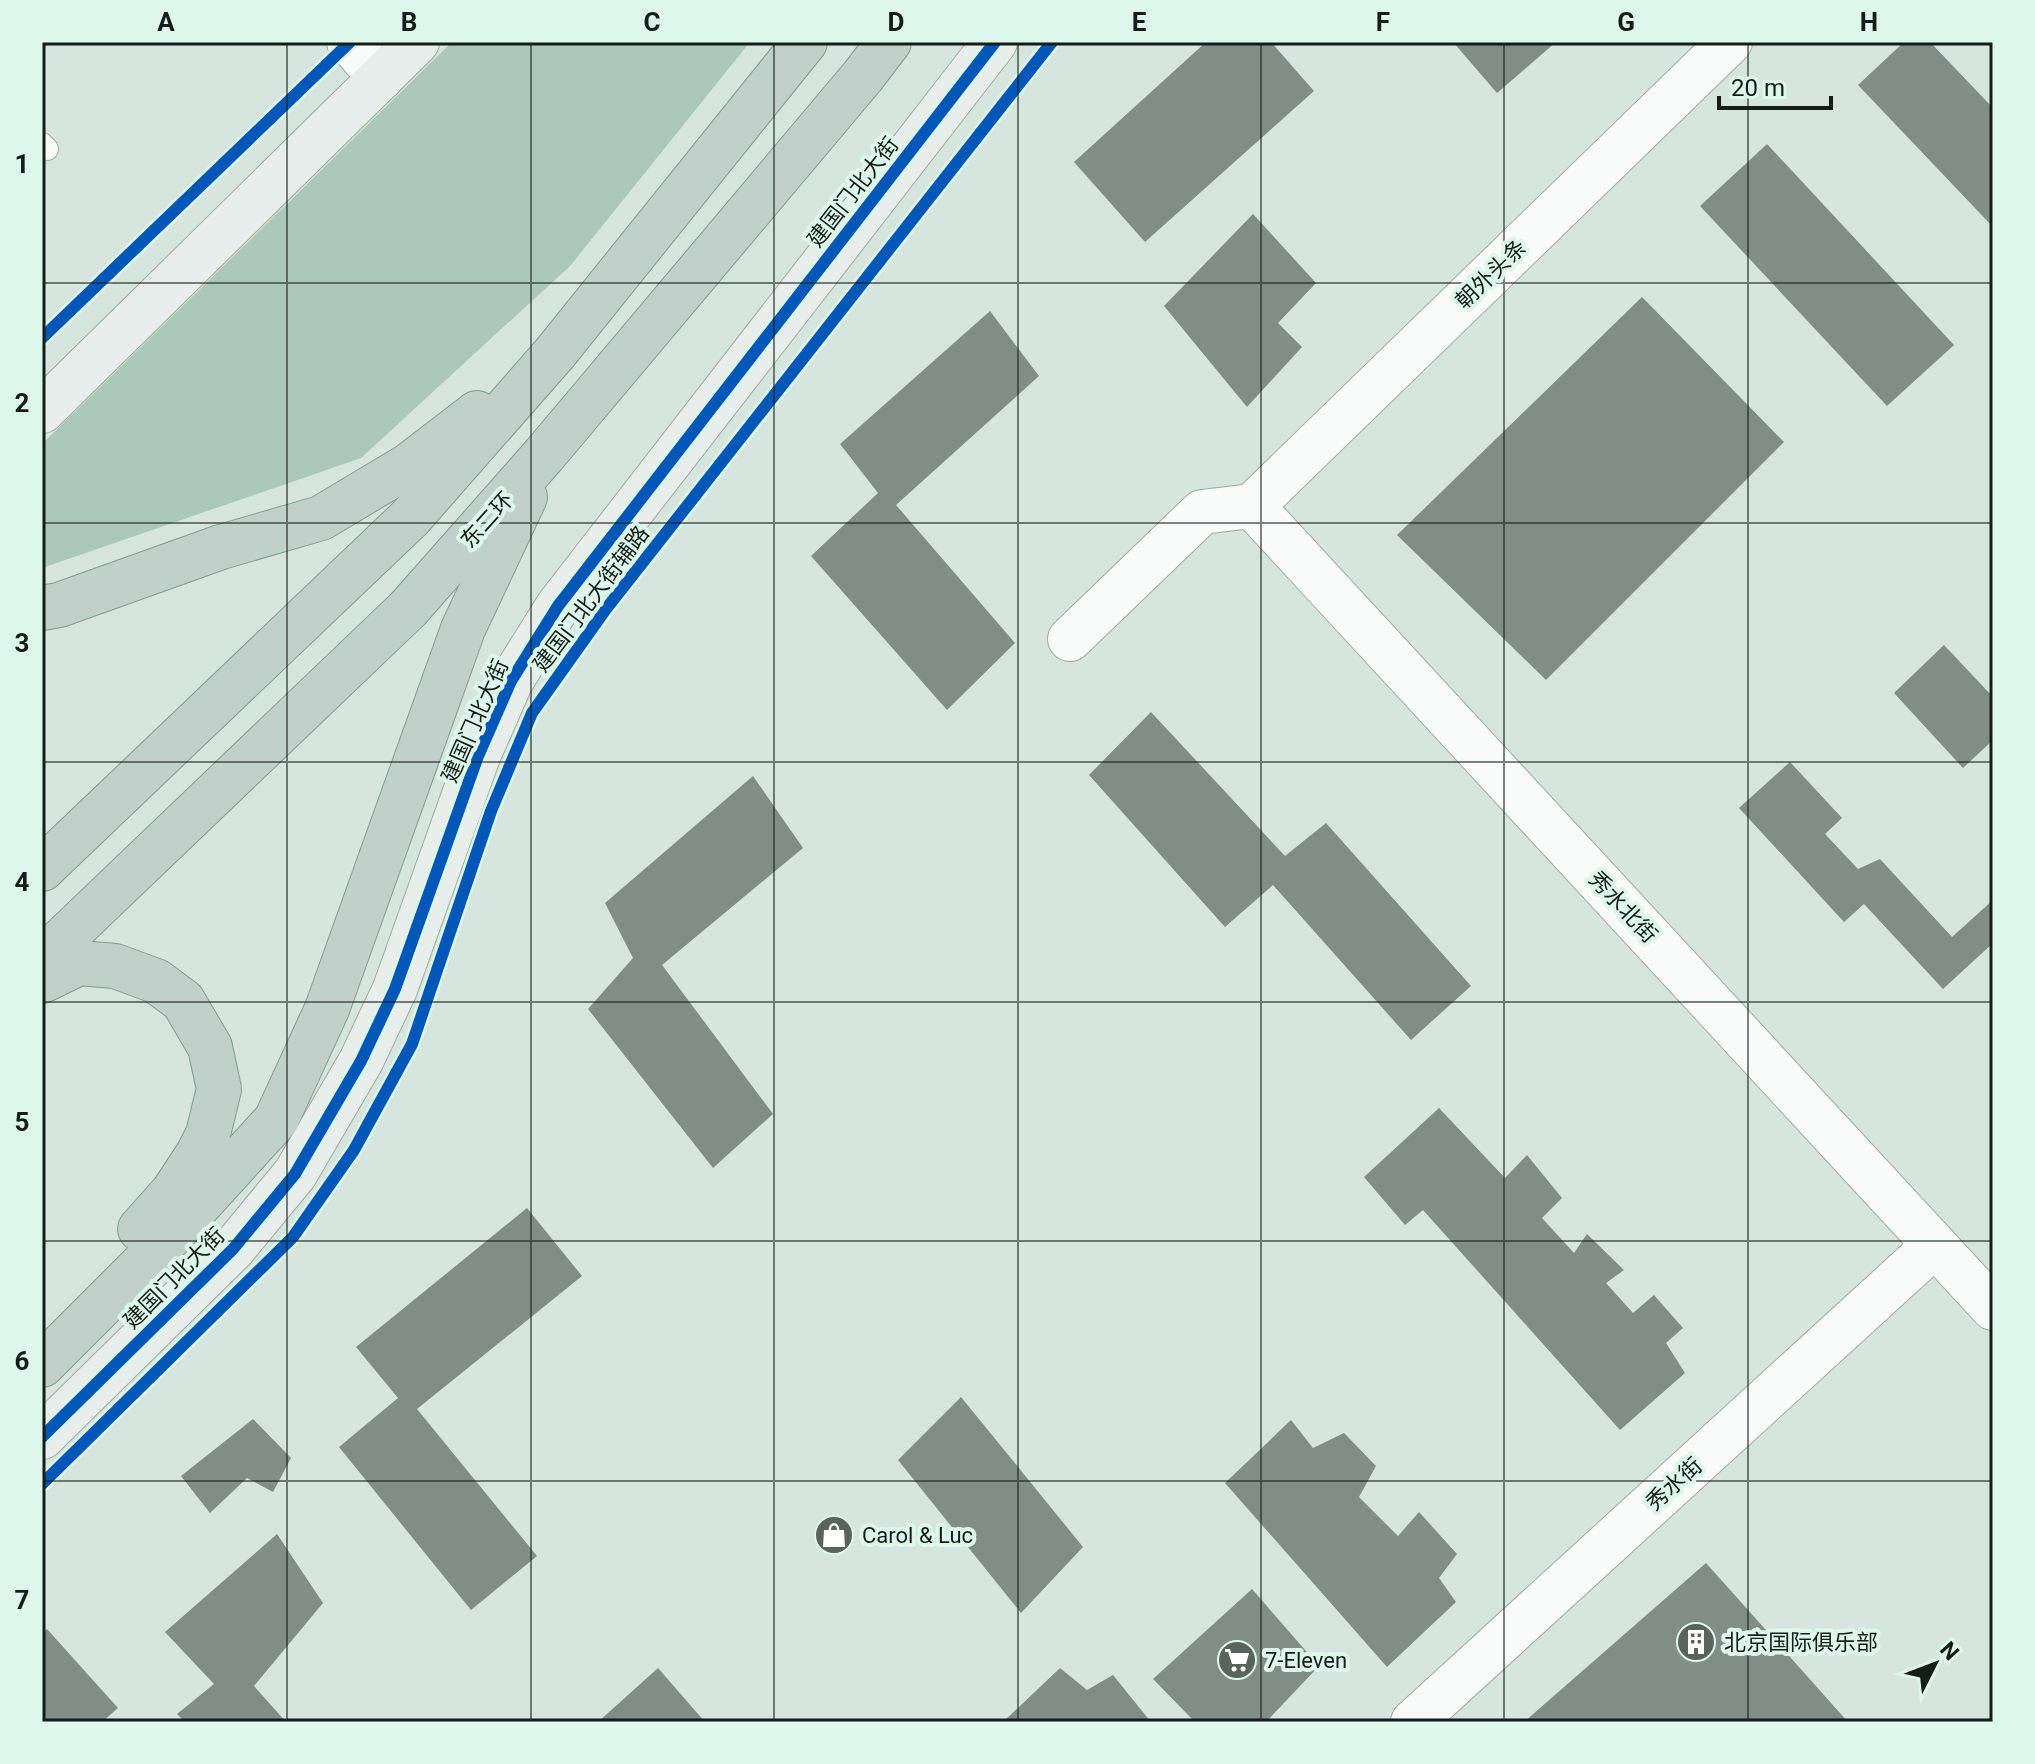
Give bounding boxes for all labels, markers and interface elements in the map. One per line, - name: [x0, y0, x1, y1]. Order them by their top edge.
- text: A: [157, 7, 175, 37]
- text: B: [401, 7, 417, 37]
- text: C: [643, 7, 661, 37]
- text: D: [888, 7, 904, 37]
- text: E: [1132, 7, 1147, 37]
- text: F: [1376, 7, 1390, 37]
- text: G: [1617, 7, 1635, 37]
- text: H: [1860, 7, 1878, 37]
- scale bar: [1719, 60, 1831, 110]
- text: 20 m: [1731, 74, 1785, 102]
- street label: 建国门北大街: [803, 132, 903, 252]
- text: 1: [15, 149, 29, 179]
- street label: 朝外头条: [1451, 234, 1531, 314]
- text: 2: [15, 388, 29, 418]
- street label: 东二环: [456, 487, 518, 553]
- street label: 建国门北大街辅路: [528, 521, 654, 677]
- text: 3: [15, 628, 29, 658]
- street label: 建国门北大街: [437, 656, 513, 786]
- street label: 秀水北街: [1584, 866, 1662, 948]
- text: 4: [15, 867, 30, 897]
- text: 5: [15, 1107, 29, 1137]
- street label: 建国门北大街: [118, 1222, 230, 1334]
- text: 6: [15, 1346, 30, 1376]
- street label: 秀水街: [1641, 1453, 1707, 1515]
- shop icon: Carol & Luc: [813, 1514, 855, 1556]
- place label: Carol & Luc: [862, 1523, 973, 1548]
- text: 7: [15, 1585, 29, 1615]
- building icon: 北京国际俱乐部: [1675, 1621, 1717, 1663]
- north arrow: [1895, 1624, 1975, 1704]
- place label: 北京国际俱乐部: [1724, 1630, 1878, 1655]
- text: N: [1935, 1637, 1964, 1665]
- supermarket icon: 7-Eleven: [1216, 1639, 1258, 1681]
- place label: 7-Eleven: [1265, 1648, 1347, 1673]

